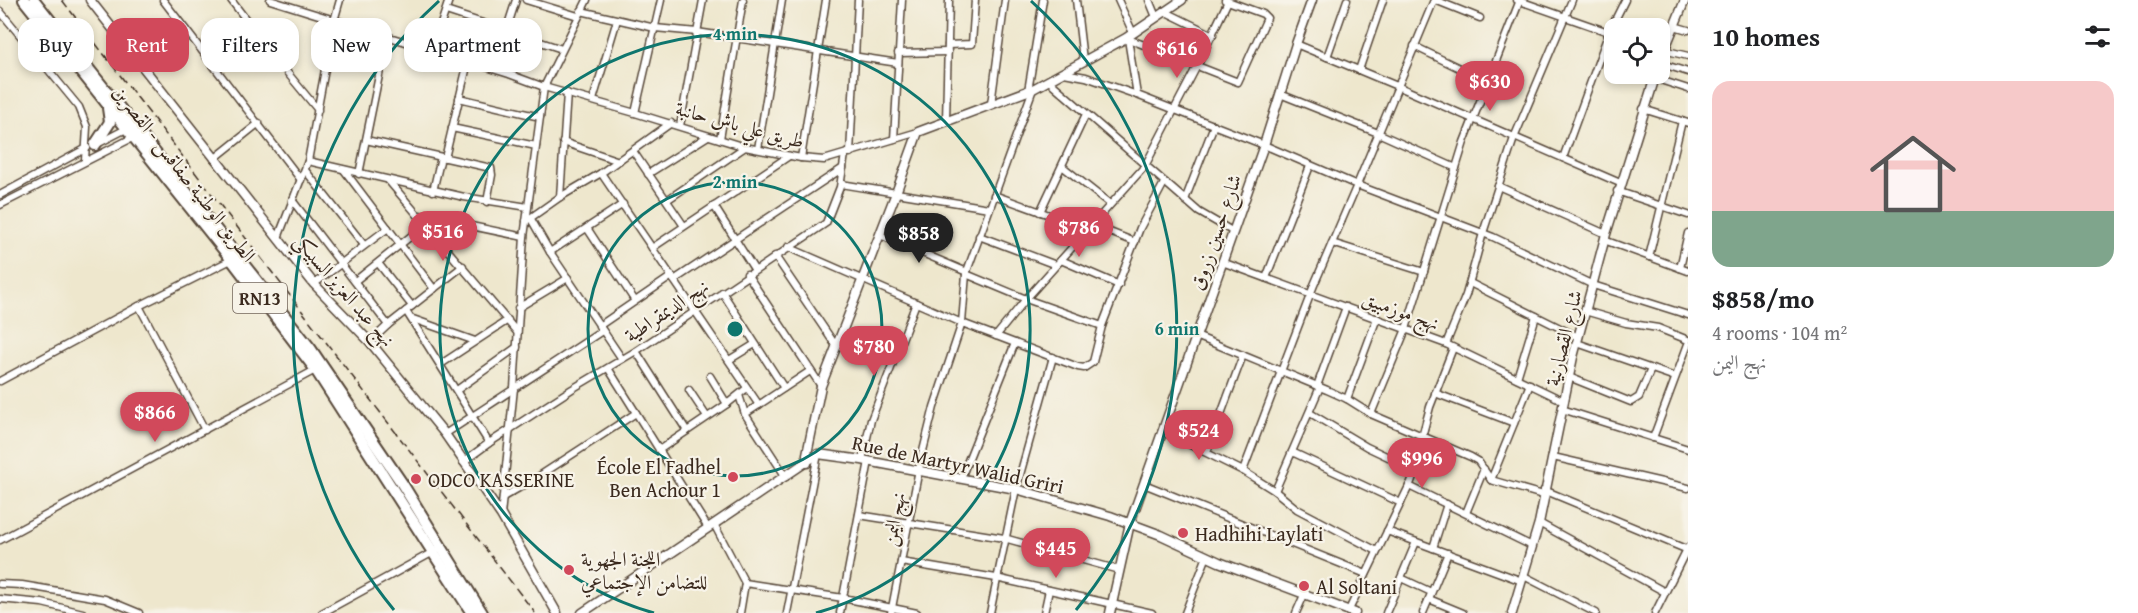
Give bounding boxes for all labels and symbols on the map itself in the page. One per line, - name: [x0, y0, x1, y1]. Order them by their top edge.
- text: 4 min: [713, 20, 758, 47]
- pin: $616: [1141, 28, 1213, 79]
- pin: $630: [1454, 61, 1526, 112]
- street label: الطريق الوطنية صفاقس - القصرين: [106, 78, 264, 268]
- street label: طريق علي باش حانبة: [671, 93, 808, 161]
- text: 2 min: [713, 168, 758, 195]
- street label: شارع حسين زروق: [1182, 170, 1252, 295]
- pin: $786: [1043, 207, 1115, 258]
- pin: $516: [407, 211, 479, 262]
- pin: $858: [883, 213, 955, 264]
- street label: نهج عبد العزيز السبيكي: [284, 227, 402, 356]
- street label: نهج الديمقراطية: [618, 271, 716, 352]
- road number: RN13: [233, 283, 287, 313]
- street label: نهج موزمبيق: [1357, 283, 1444, 341]
- street label: شارع القصارنية: [1537, 287, 1593, 390]
- text: 6 min: [1155, 315, 1200, 342]
- centre of rings: [725, 319, 745, 339]
- pin: $780: [838, 326, 910, 377]
- pin: $866: [119, 392, 191, 443]
- pin: $524: [1163, 410, 1235, 461]
- street label: Rue de Martyr Walid Griri: [849, 427, 1067, 501]
- pin: $996: [1386, 438, 1458, 489]
- place label: École El Fadhel Ben Achour 1: [597, 452, 721, 504]
- place label: ODCO KASSERINE: [428, 465, 574, 494]
- marker: École El Fadhel Ben Achour 1: [726, 470, 740, 484]
- marker: ODCO KASSERINE: [409, 472, 423, 486]
- street label: نهج اليمن: [874, 489, 916, 549]
- place label: Hadhihi Laylati: [1195, 519, 1324, 548]
- marker: Hadhihi Laylati: [1176, 526, 1190, 540]
- pin: $445: [1020, 528, 1092, 579]
- place label: اللجنة الجهوية للتضامن الإجتماعي: [581, 544, 707, 598]
- marker: اللجنة الجهوية للتضامن الإجتماعي: [562, 563, 576, 577]
- place label: Al Soltani: [1316, 572, 1397, 601]
- marker: Al Soltani: [1297, 579, 1311, 593]

